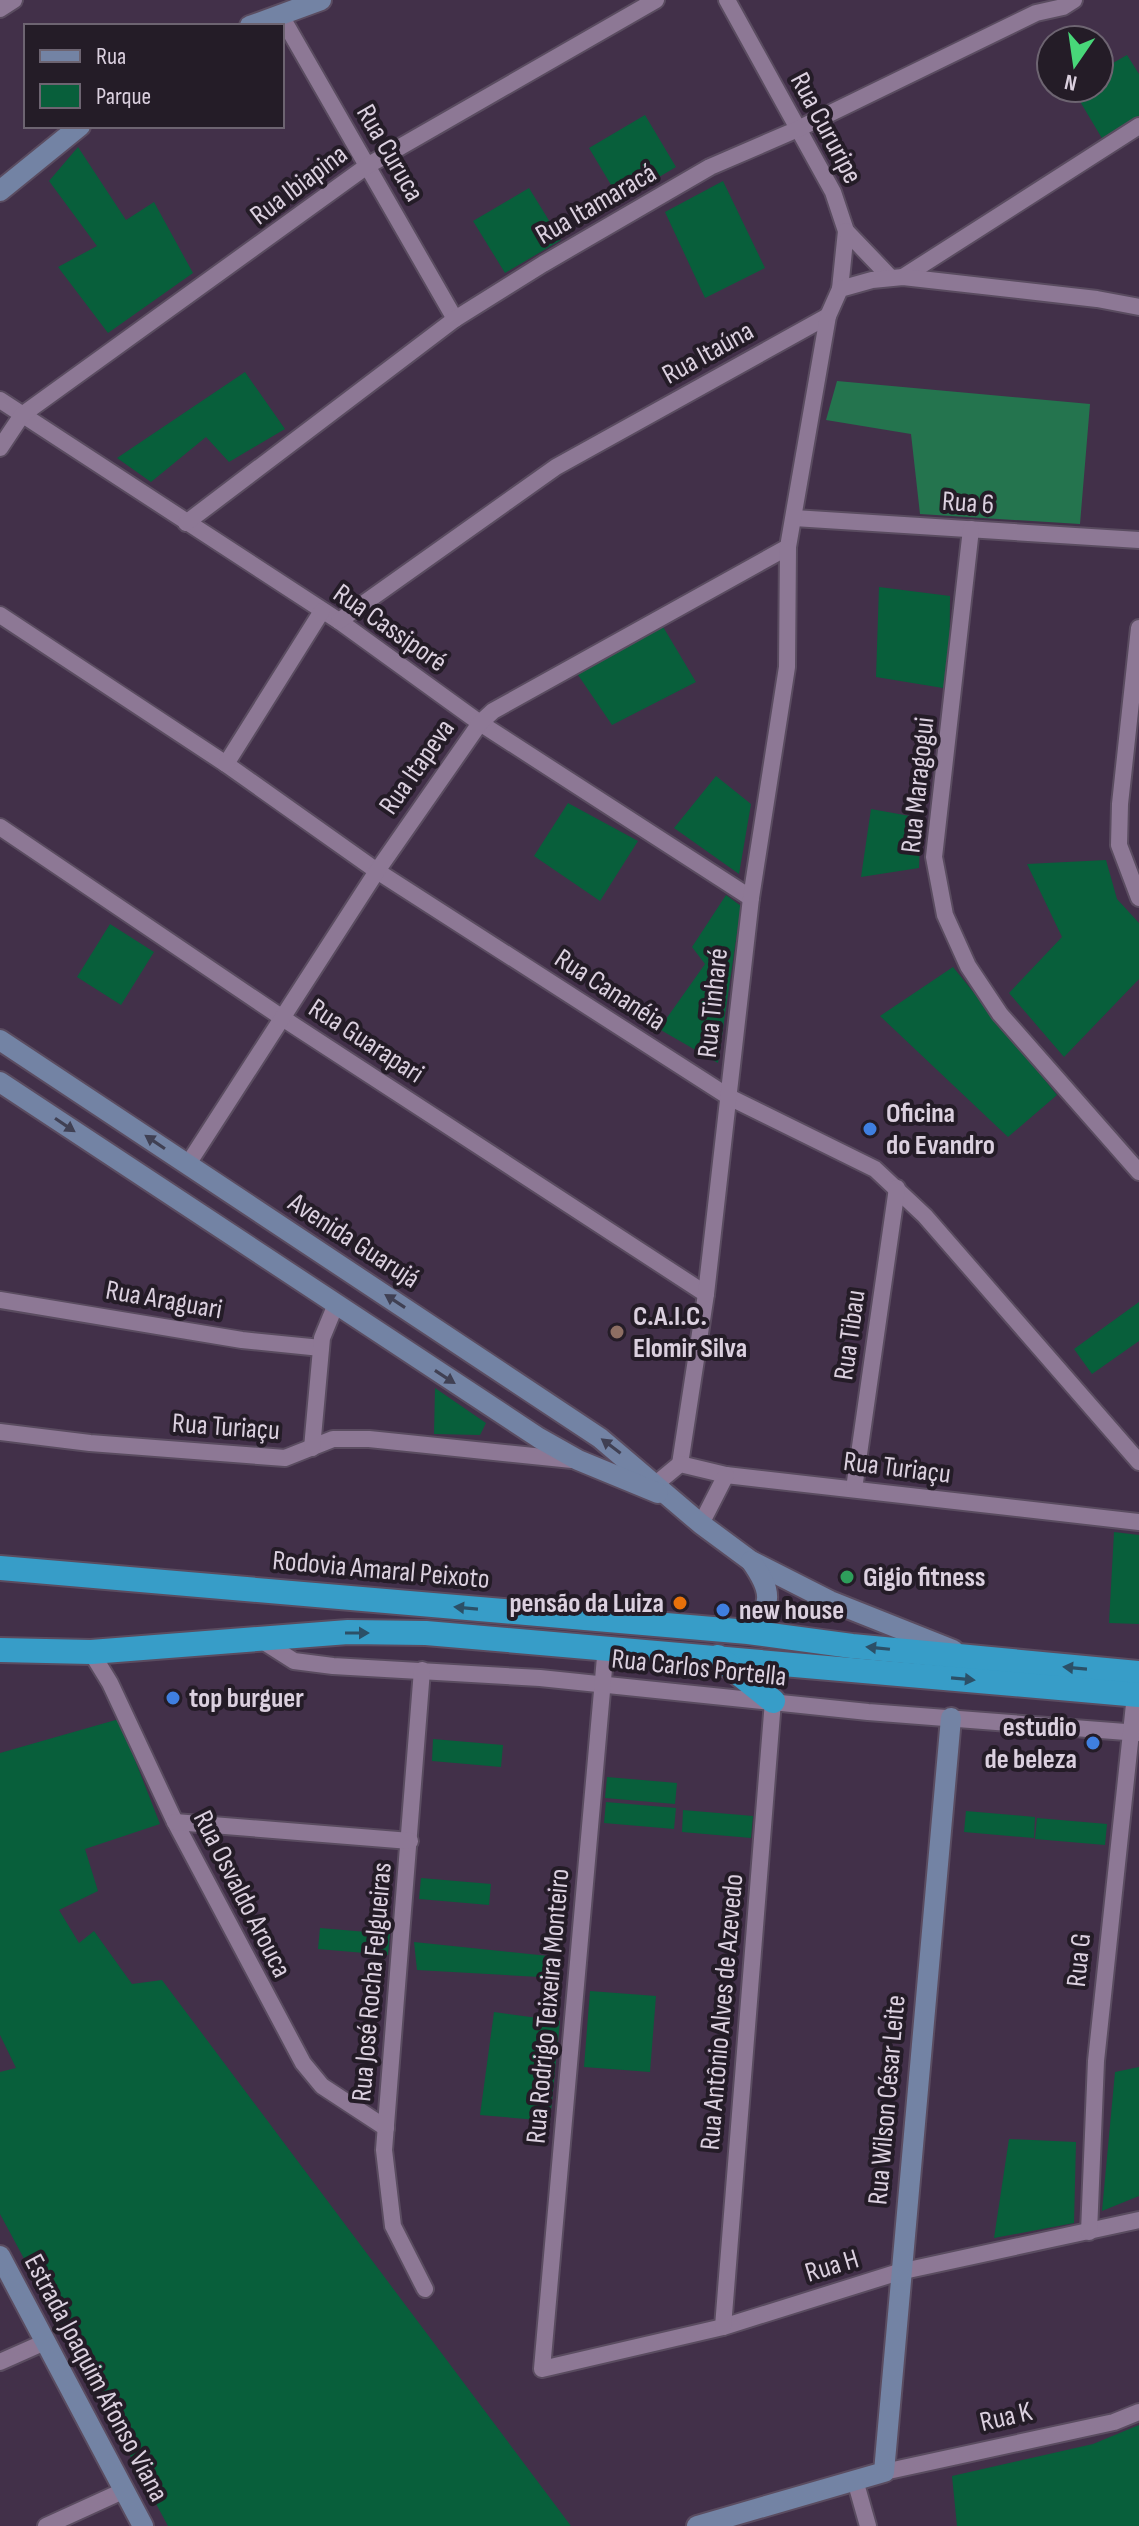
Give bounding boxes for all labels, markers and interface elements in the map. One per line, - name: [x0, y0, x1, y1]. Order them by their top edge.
- legend: [24, 24, 284, 128]
- north arrow: [1035, 24, 1115, 104]
- text: Rua: [96, 42, 126, 71]
- street label: Rua Cururipe: [783, 67, 869, 189]
- text: N: [1062, 68, 1080, 97]
- text: Parque: [96, 82, 151, 111]
- street label: Rua Curuca: [349, 99, 431, 207]
- street label: Rua Ibiapina: [244, 138, 354, 232]
- street label: Rua Itamaracá: [530, 156, 662, 252]
- street label: Rua Itaúna: [657, 315, 759, 391]
- street label: Rua 6: [941, 485, 995, 521]
- street label: Rua Cassiporé: [327, 577, 453, 679]
- street label: Rua Itapeva: [372, 713, 462, 821]
- street label: Rua Maragogui: [894, 715, 942, 855]
- street label: Rua Cananéia: [548, 942, 672, 1038]
- street label: Rua Tinharé: [691, 947, 735, 1059]
- street label: Rua Guarapari: [302, 992, 430, 1090]
- place label: Oficina do Evandro: [886, 1097, 995, 1162]
- one-way arrow: [54, 1117, 76, 1132]
- marker: Oficina do Evandro: [861, 1120, 879, 1138]
- one-way arrow: [144, 1136, 166, 1150]
- street label: Avenida Guarujá: [281, 1186, 426, 1296]
- street label: Rua Araguari: [103, 1274, 225, 1326]
- street label: Rua Tibau: [827, 1288, 873, 1382]
- one-way arrow: [384, 1295, 406, 1309]
- place label: C.A.I.C. Elomir Silva: [633, 1300, 747, 1365]
- marker: C.A.I.C. Elomir Silva: [608, 1323, 626, 1341]
- one-way arrow: [435, 1369, 456, 1384]
- street label: Rua Turiaçu: [171, 1407, 281, 1447]
- one-way arrow: [601, 1439, 621, 1455]
- street label: Rua Turiaçu: [841, 1445, 953, 1491]
- street label: Rodovia Amaral Peixoto: [271, 1544, 491, 1596]
- place label: Gigio fitness: [863, 1561, 985, 1594]
- marker: Gigio fitness: [838, 1568, 856, 1586]
- place label: pensão da Luiza: [509, 1587, 664, 1620]
- marker: pensão da Luiza: [671, 1594, 689, 1612]
- place label: new house: [739, 1594, 844, 1627]
- marker: new house: [714, 1601, 732, 1619]
- one-way arrow: [453, 1602, 478, 1615]
- one-way arrow: [345, 1627, 370, 1639]
- street label: Rua Carlos Portella: [610, 1642, 788, 1694]
- one-way arrow: [865, 1642, 890, 1655]
- one-way arrow: [1062, 1661, 1087, 1674]
- one-way arrow: [951, 1673, 976, 1686]
- place label: top burguer: [189, 1682, 304, 1715]
- marker: top burguer: [164, 1689, 182, 1707]
- place label: estudio de beleza: [984, 1711, 1077, 1776]
- marker: estudio de beleza: [1084, 1734, 1102, 1752]
- street label: Rua Osvaldo Arouca: [186, 1805, 298, 1983]
- street label: Rua José Rocha Felgueiras: [345, 1861, 399, 2103]
- street label: Rua Rodrigo Teixeira Monteiro: [520, 1867, 576, 2145]
- street label: Rua Antônio Alves de Azevedo: [693, 1872, 751, 2152]
- street label: Rua G: [1060, 1931, 1098, 1989]
- street label: Rua Wilson César Leite: [861, 1994, 913, 2206]
- street label: Rua H: [801, 2242, 863, 2290]
- street label: Estrada Joaquim Afonso Viana: [17, 2249, 175, 2507]
- street label: Rua K: [977, 2395, 1036, 2439]

